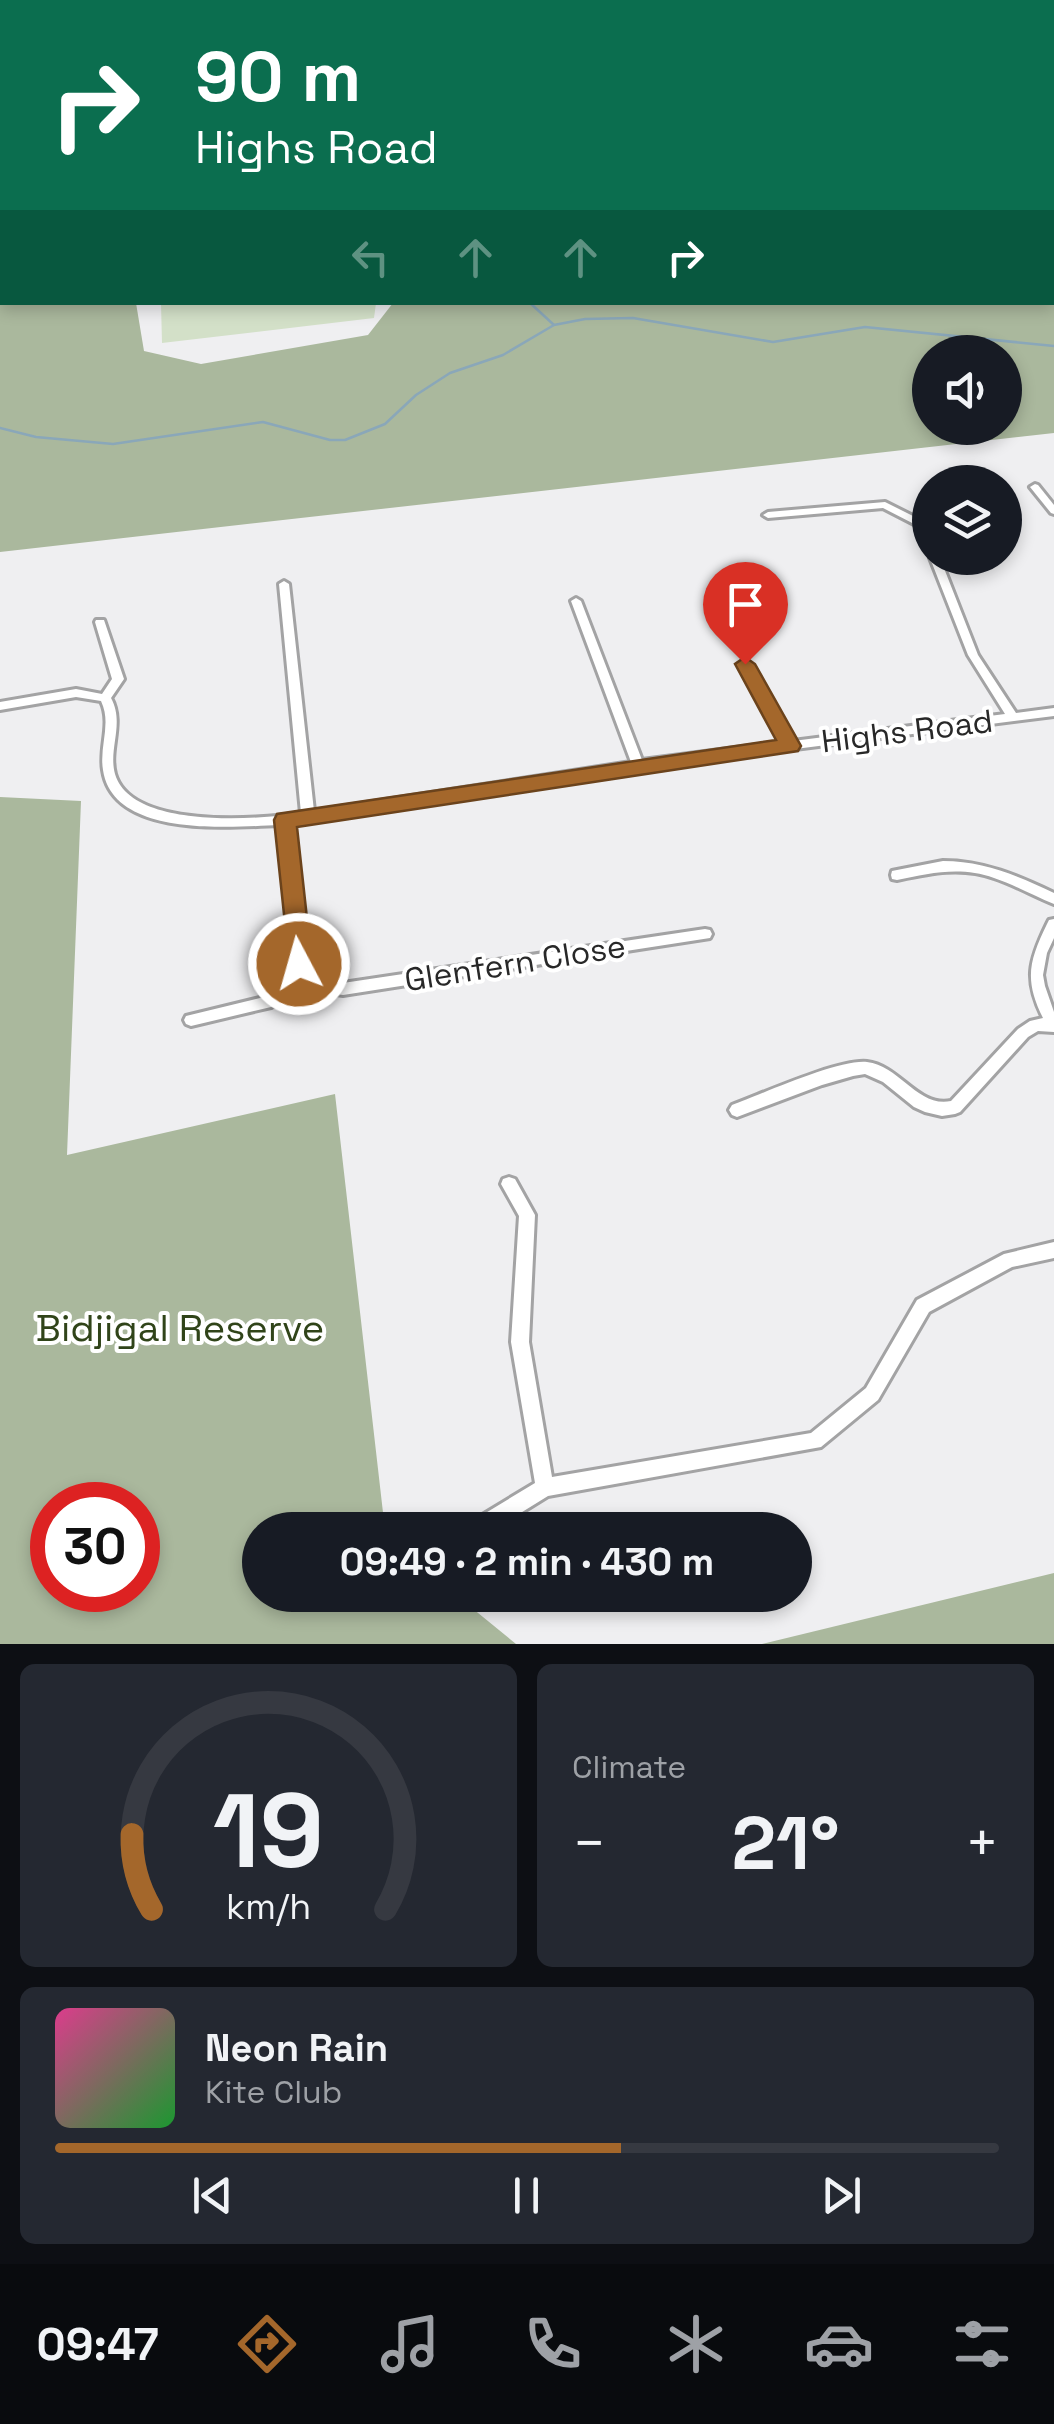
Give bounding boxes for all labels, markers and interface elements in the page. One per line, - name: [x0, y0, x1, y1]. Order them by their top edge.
- text: 90 m: [195, 32, 361, 121]
- icon: right: [30, 40, 160, 170]
- text: Highs Road: [195, 119, 438, 176]
- icon: left: [343, 230, 398, 285]
- icon: ahead: [448, 230, 503, 285]
- icon: ahead: [553, 230, 608, 285]
- icon: right: [658, 230, 713, 285]
- map controls: [912, 335, 1022, 575]
- button: sound: [912, 335, 1022, 445]
- button: layers: [912, 465, 1022, 575]
- pin: [703, 562, 788, 665]
- icon: arrive: [718, 577, 773, 632]
- street label: Highs Road: [819, 701, 995, 761]
- position arrow: [247, 912, 351, 1016]
- street label: Glenfern Close: [402, 926, 628, 1000]
- park label: Bidjigal Reserve: [36, 1304, 324, 1352]
- speed limit sign: 30: [30, 1482, 160, 1612]
- text: 09:49 · 2 min · 430 m: [340, 1538, 714, 1586]
- text: Climate: [572, 1747, 686, 1787]
- text: 19: [213, 1765, 324, 1897]
- text: 21°: [731, 1795, 840, 1891]
- text: −: [572, 1808, 606, 1878]
- text: +: [965, 1808, 999, 1878]
- text: km/h: [226, 1884, 311, 1929]
- text: Neon Rain: [205, 2024, 388, 2072]
- text: Kite Club: [205, 2072, 342, 2112]
- icon: previous: [185, 2168, 240, 2223]
- icon: pause: [499, 2168, 554, 2223]
- icon: next: [814, 2168, 869, 2223]
- icon: directions: [232, 2309, 302, 2379]
- icon: music: [375, 2309, 445, 2379]
- icon: phone: [518, 2309, 588, 2379]
- icon: climate: [661, 2309, 731, 2379]
- icon: car: [804, 2309, 874, 2379]
- icon: filters: [947, 2309, 1017, 2379]
- text: 09:47: [37, 2316, 159, 2373]

